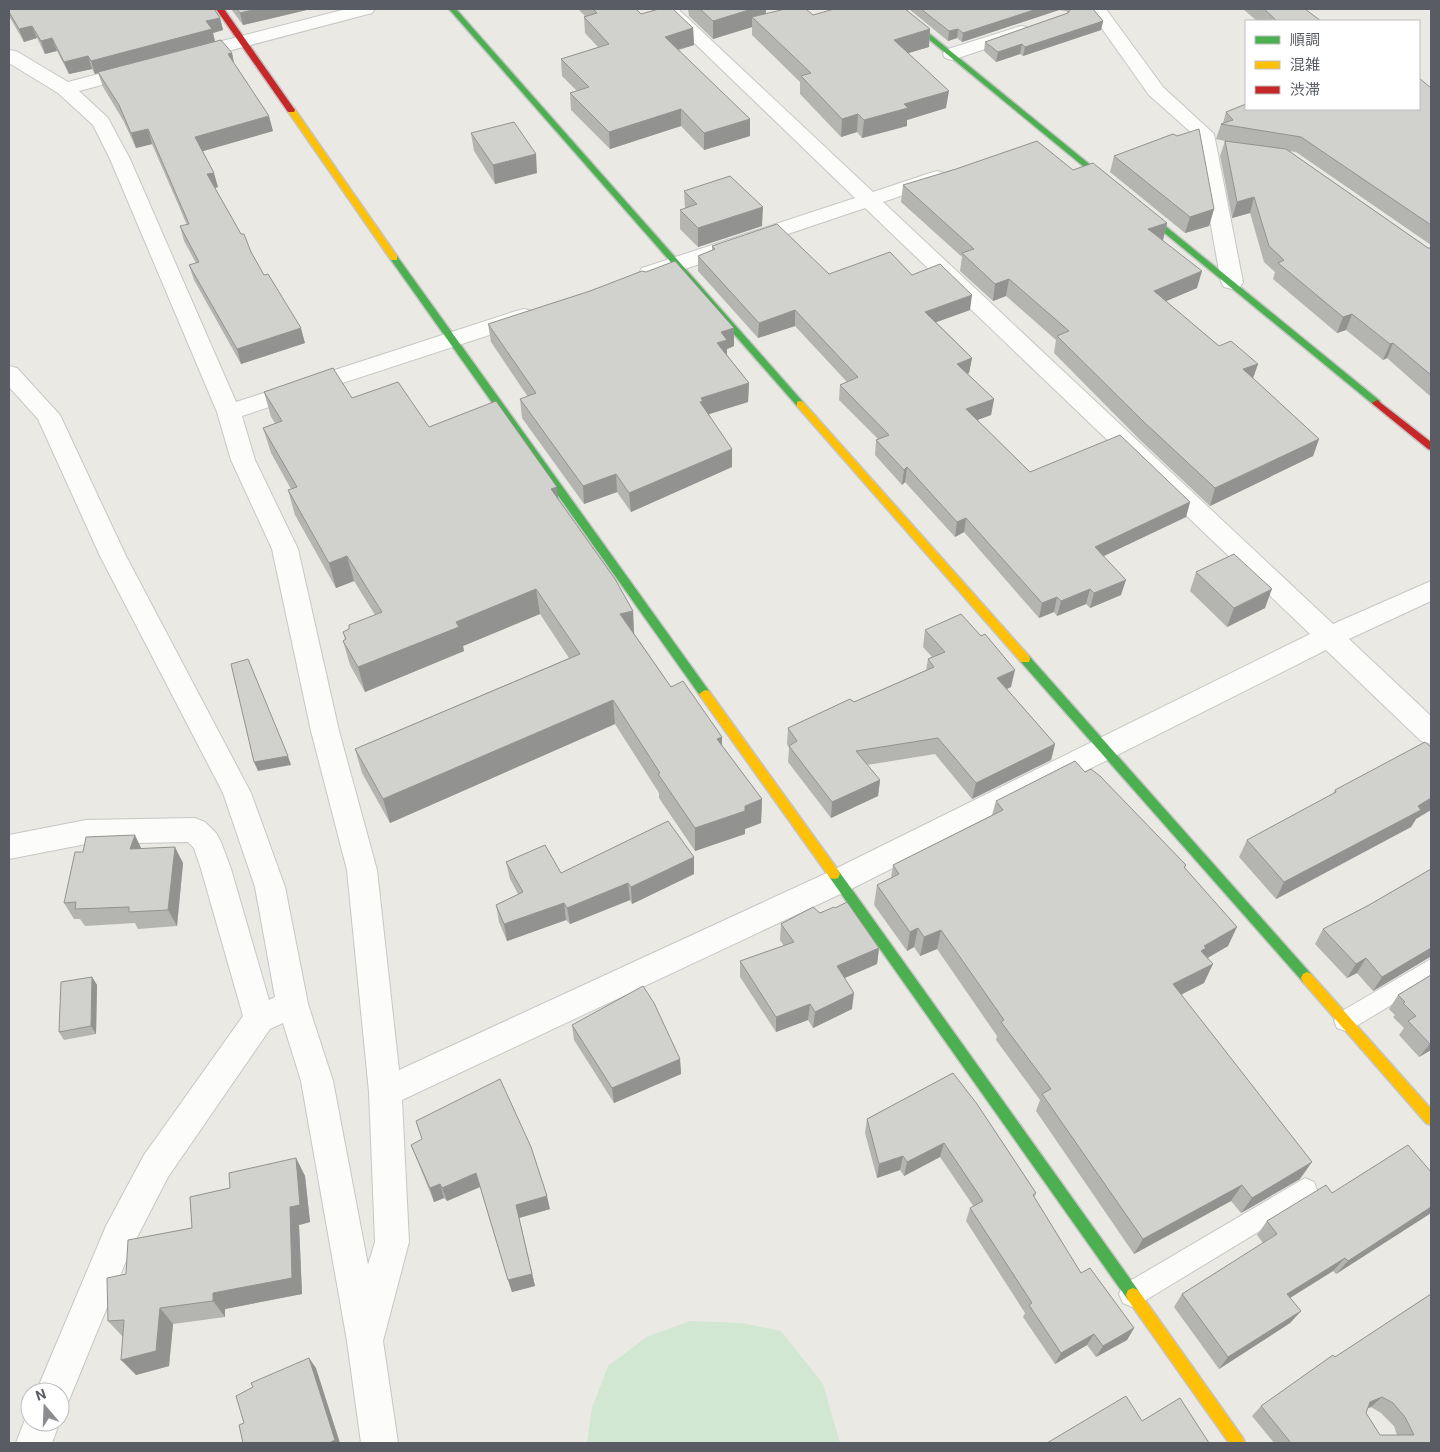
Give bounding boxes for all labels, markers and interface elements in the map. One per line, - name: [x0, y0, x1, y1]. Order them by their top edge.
- legend: [1245, 20, 1420, 110]
- text: 順調: [1290, 31, 1320, 49]
- text: 混雑: [1290, 56, 1320, 74]
- text: 渋滞: [1290, 81, 1320, 99]
- north arrow: [20, 1382, 70, 1432]
- text: N: [33, 1386, 48, 1404]

